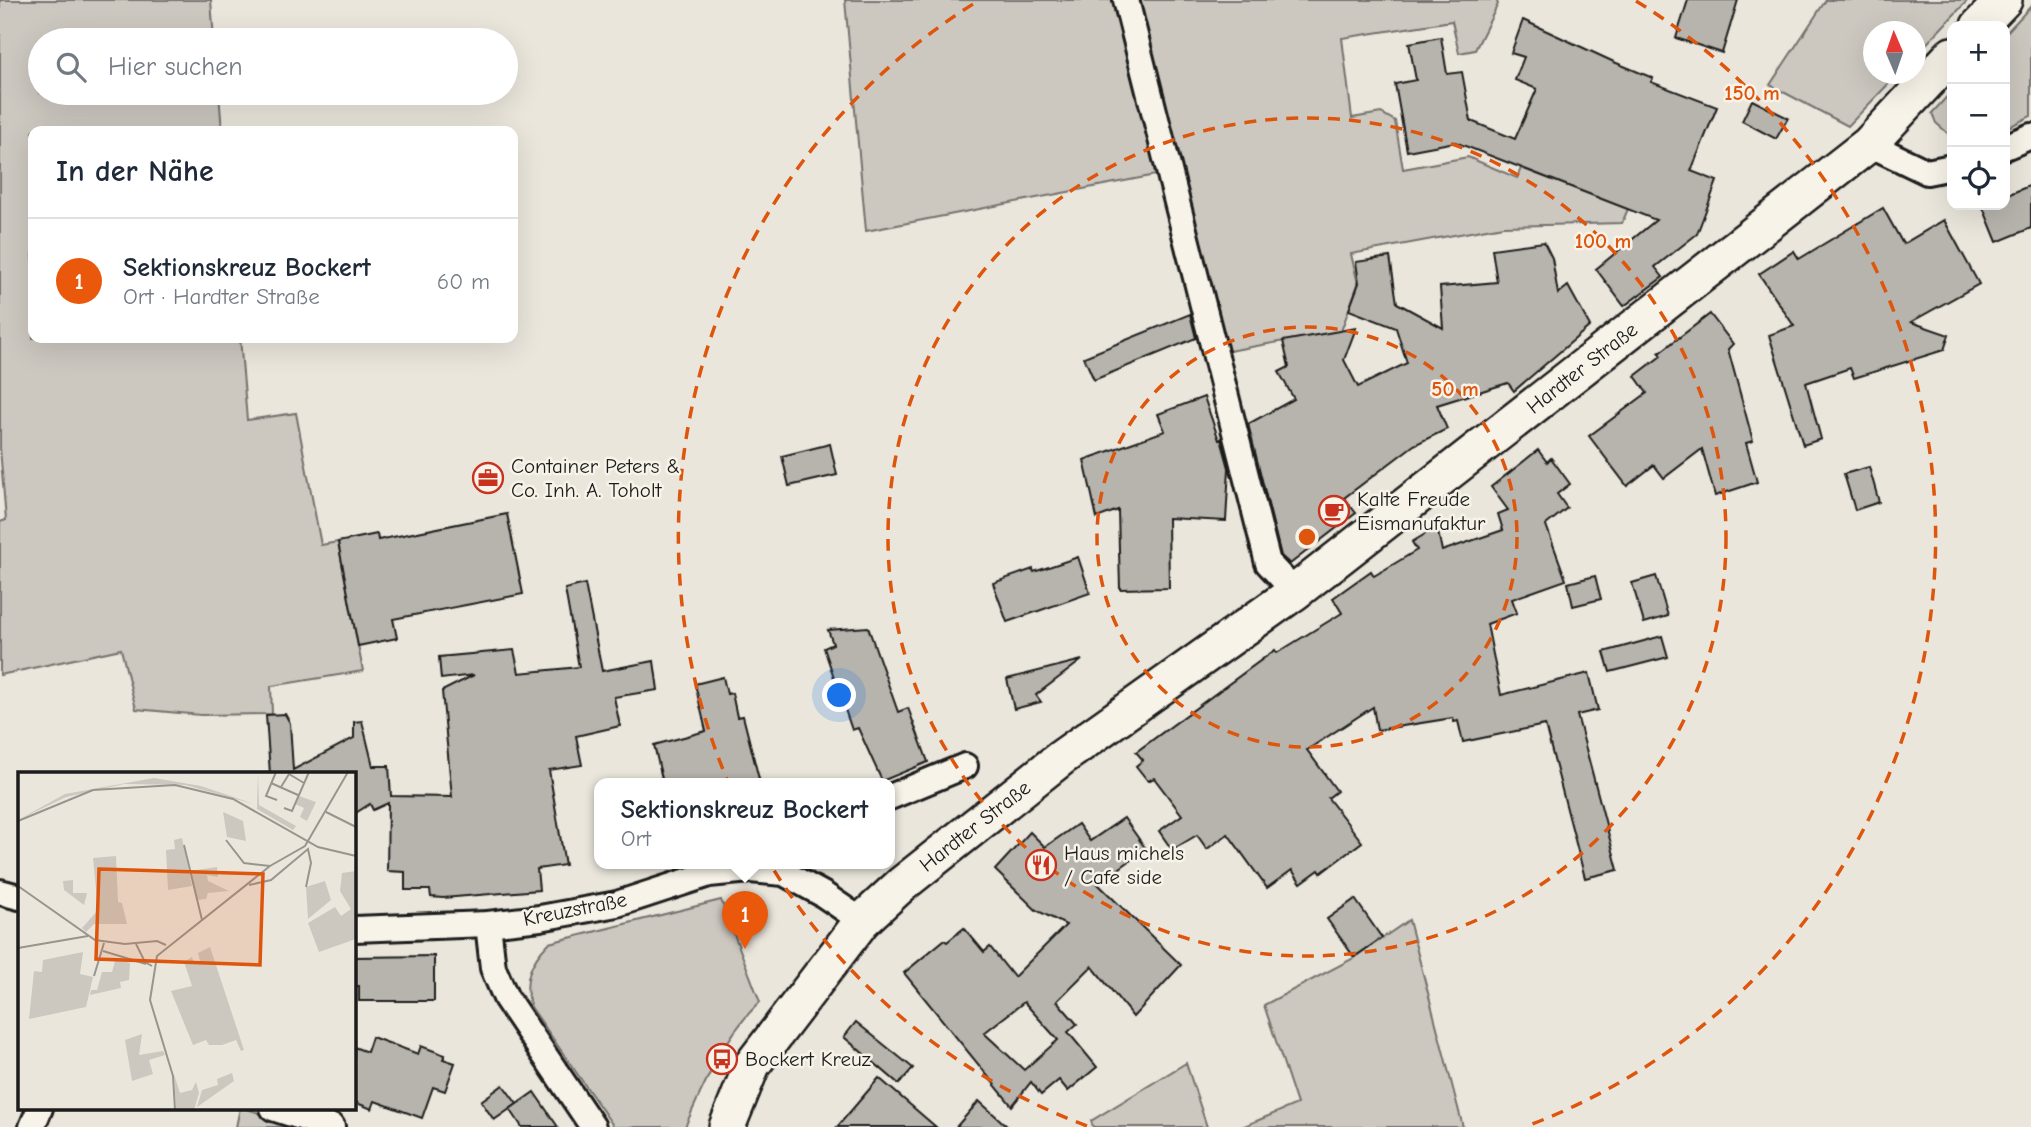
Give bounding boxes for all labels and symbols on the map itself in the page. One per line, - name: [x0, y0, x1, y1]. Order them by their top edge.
- north arrow: [1863, 21, 1926, 84]
- text: 150 m: [1724, 81, 1780, 105]
- text: 100 m: [1575, 229, 1631, 253]
- street label: Hardter Straße: [1522, 317, 1642, 419]
- text: 50 m: [1431, 377, 1479, 401]
- place label: Container Peters & Co. Inh. A. Toholt: [511, 454, 680, 502]
- office icon: Container Peters & Co. Inh. A. Toholt: [471, 461, 505, 495]
- place label: Kalte Freude Eismanufaktur: [1357, 487, 1486, 535]
- cafe icon: Kalte Freude Eismanufaktur: [1317, 494, 1351, 528]
- centre of rings: [1295, 525, 1319, 549]
- your location: [822, 678, 856, 712]
- inset map: [18, 772, 355, 1110]
- street label: Hardter Straße: [915, 775, 1035, 877]
- place label: Haus michels / Cafe side: [1064, 841, 1184, 889]
- restaurant icon: Haus michels / Cafe side: [1024, 848, 1058, 882]
- street label: Kreuzstraße: [521, 887, 629, 931]
- pin: 1: [722, 891, 768, 949]
- bus stop icon: Bockert Kreuz: [705, 1042, 739, 1076]
- place label: Bockert Kreuz: [745, 1047, 871, 1071]

